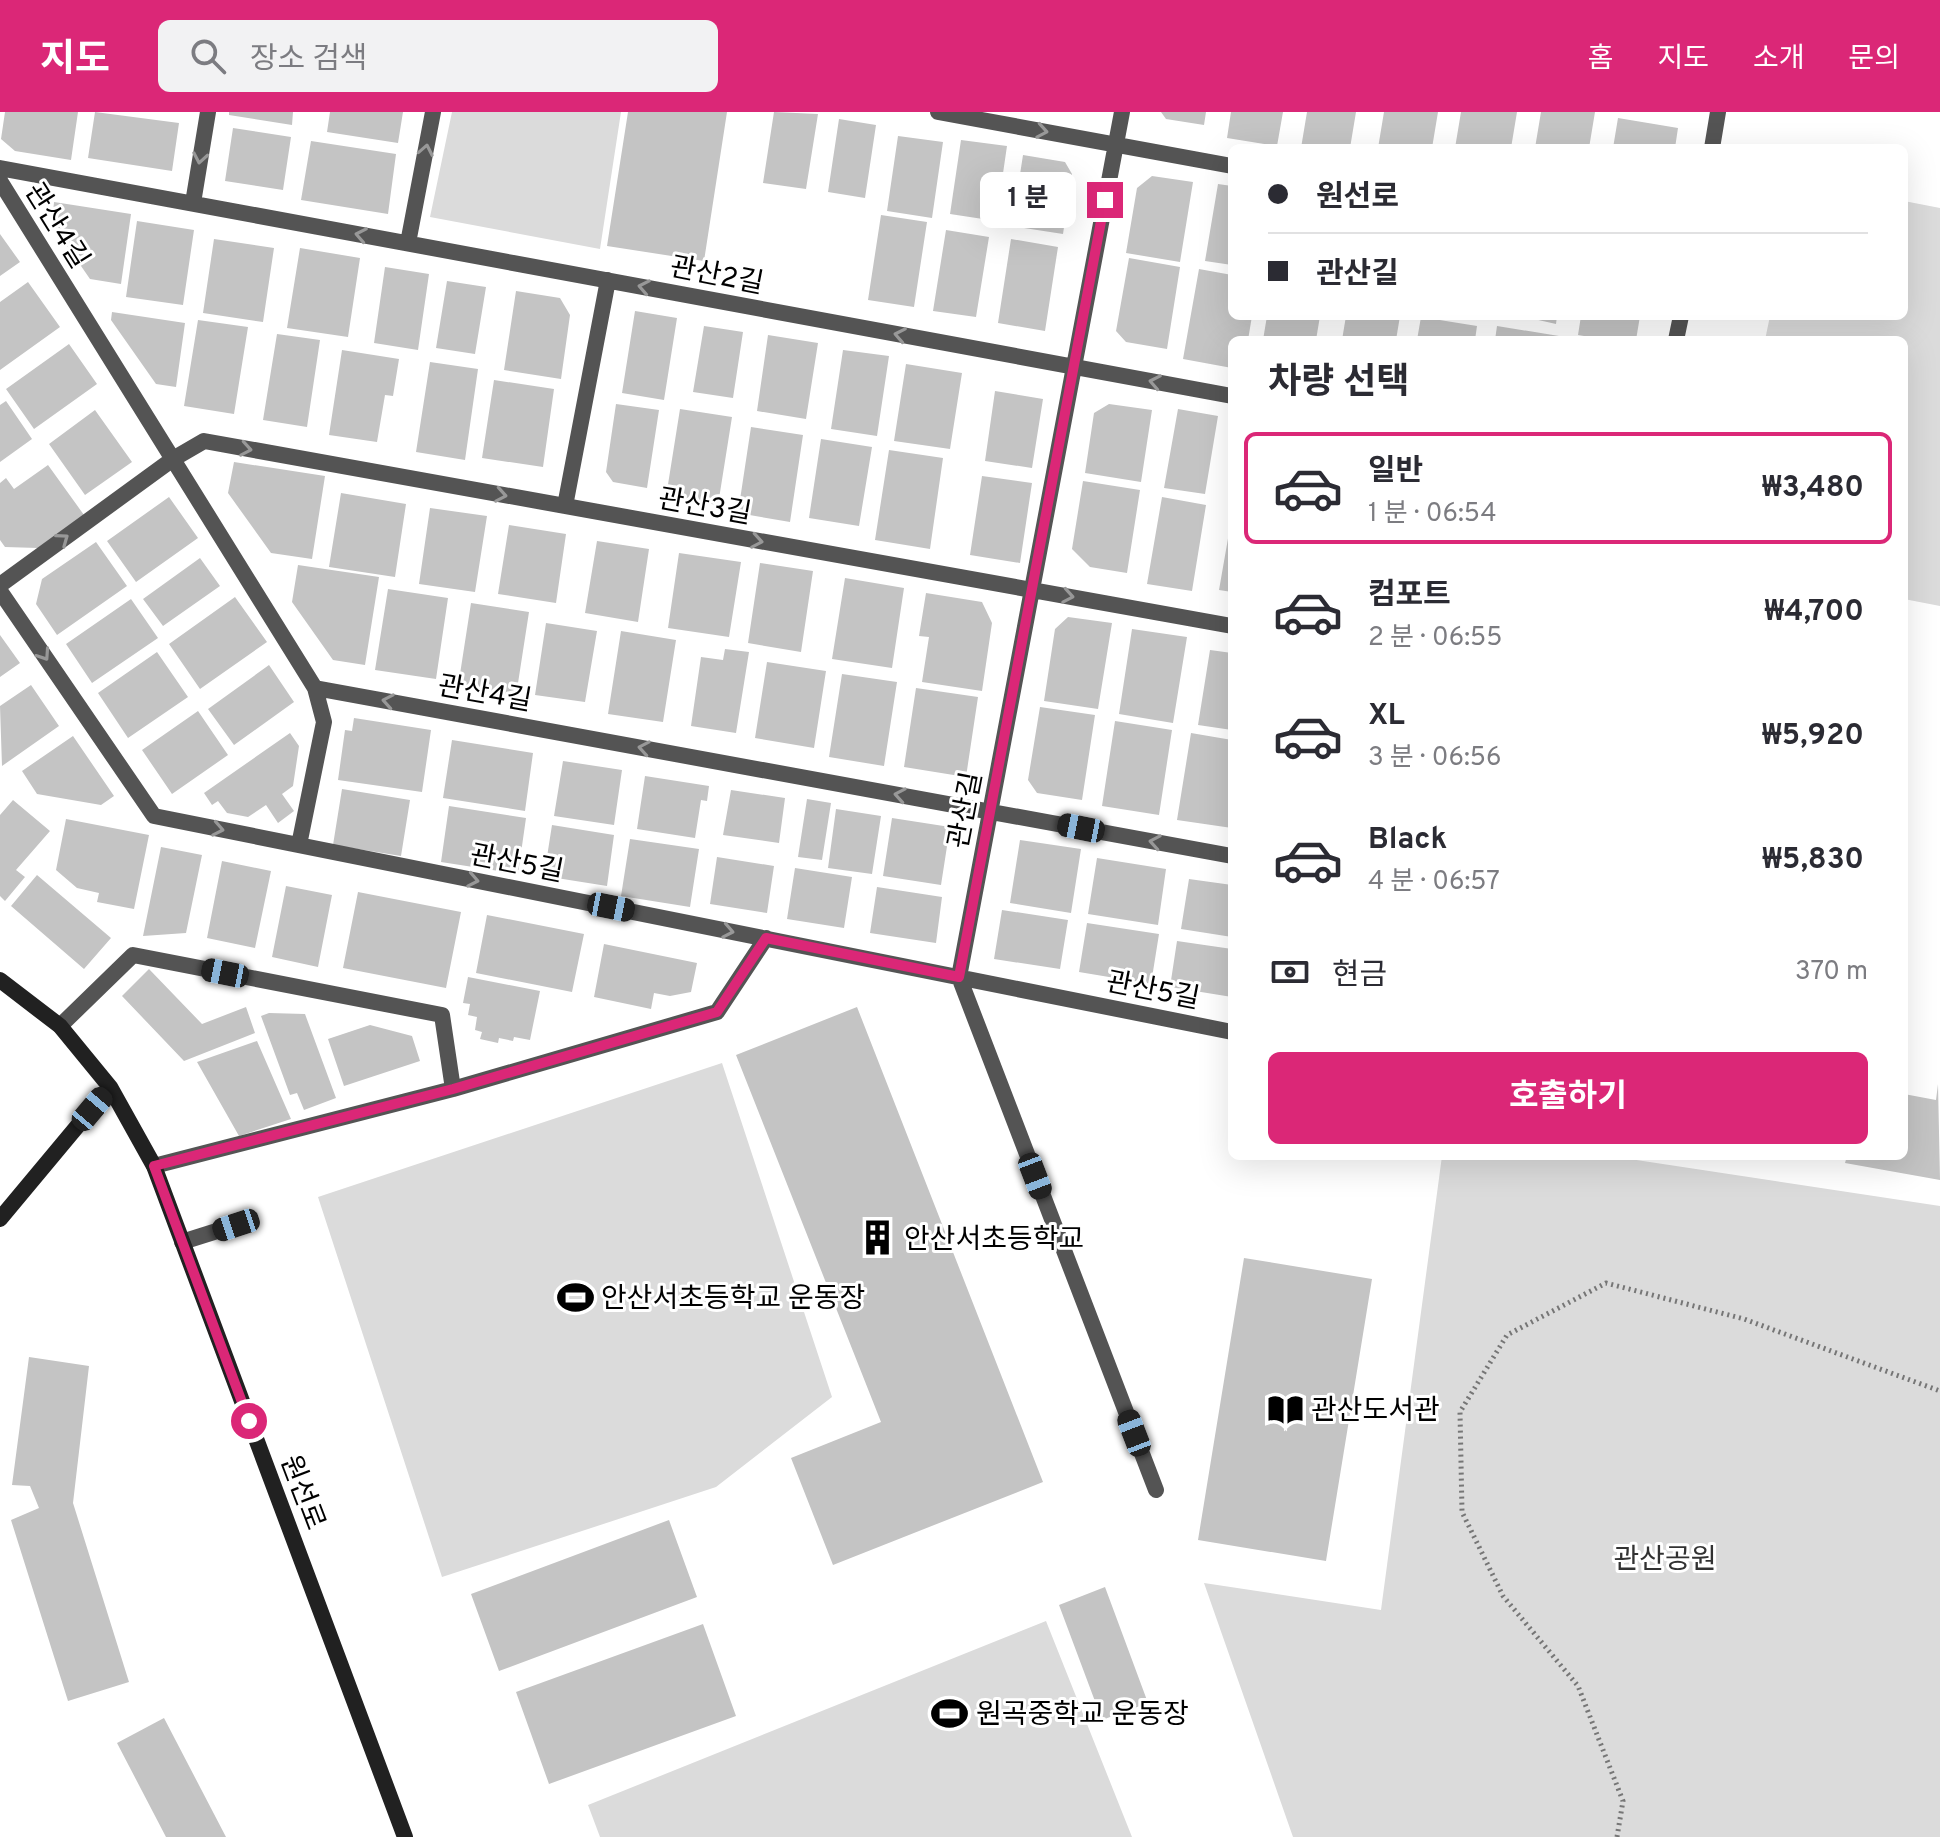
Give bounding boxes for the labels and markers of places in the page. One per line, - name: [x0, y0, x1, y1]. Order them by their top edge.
- building icon: 안산서초등학교: [859, 1219, 897, 1257]
- place label: 안산서초등학교: [904, 1223, 1084, 1259]
- sports icon: 안산서초등학교 운동장: [556, 1278, 594, 1316]
- place label: 안산서초등학교 운동장: [601, 1282, 865, 1318]
- library icon: 관산도서관: [1266, 1390, 1304, 1428]
- place label: 관산도서관: [1311, 1394, 1440, 1430]
- sports icon: 원곡중학교 운동장: [931, 1694, 969, 1732]
- place label: 원곡중학교 운동장: [976, 1698, 1189, 1734]

